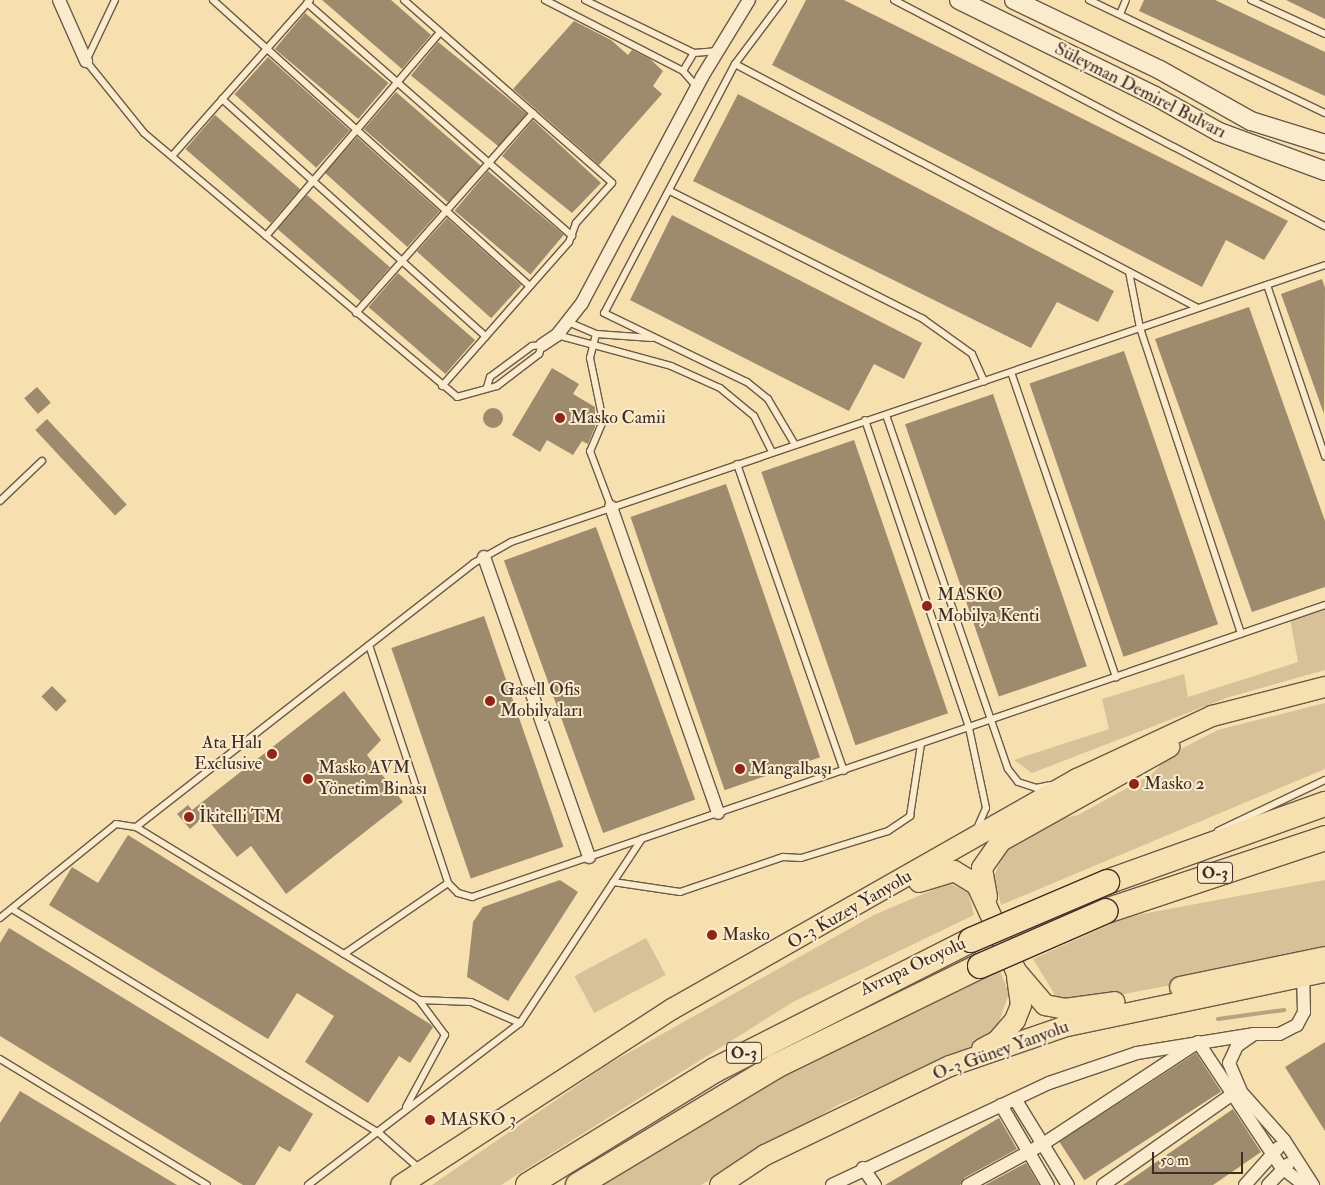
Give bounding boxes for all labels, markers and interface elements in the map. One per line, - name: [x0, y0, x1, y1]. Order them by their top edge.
- street label: Süleyman Demirel Bulvarı: [1051, 38, 1229, 144]
- place label: Masko Camii: [570, 407, 666, 429]
- marker: Masko Camii: [554, 412, 566, 424]
- place label: MASKO Mobilya Kenti: [937, 585, 1040, 628]
- marker: MASKO Mobilya Kenti: [921, 600, 933, 612]
- place label: Gasell Ofis Mobilyaları: [500, 680, 583, 722]
- marker: Gasell Ofis Mobilyaları: [484, 695, 496, 707]
- place label: Ata Halı Exclusive: [194, 733, 262, 776]
- marker: Ata Halı Exclusive: [266, 748, 278, 760]
- place label: Masko AVM Yönetim Binası: [318, 758, 427, 801]
- place label: Mangalbaşı: [750, 758, 832, 780]
- marker: Mangalbaşı: [734, 763, 746, 775]
- marker: Masko AVM Yönetim Binası: [302, 773, 314, 785]
- place label: Masko 2: [1144, 773, 1205, 795]
- marker: Masko 2: [1128, 778, 1140, 790]
- place label: İkitelli TM: [199, 806, 282, 828]
- marker: İkitelli TM: [183, 811, 195, 823]
- road number: O-3: [1196, 860, 1234, 886]
- street label: O-3 Kuzey Yanyolu: [784, 866, 916, 954]
- place label: Masko: [722, 924, 770, 946]
- marker: Masko: [706, 929, 718, 941]
- street label: Avrupa Otoyolu: [857, 933, 969, 1001]
- street label: O-3 Güney Yanyolu: [930, 1016, 1072, 1086]
- road number: O-3: [725, 1040, 763, 1066]
- place label: MASKO 3: [440, 1109, 516, 1131]
- marker: MASKO 3: [424, 1114, 436, 1126]
- scale bar: [1155, 1142, 1246, 1174]
- text: 50 m: [1160, 1151, 1189, 1170]

